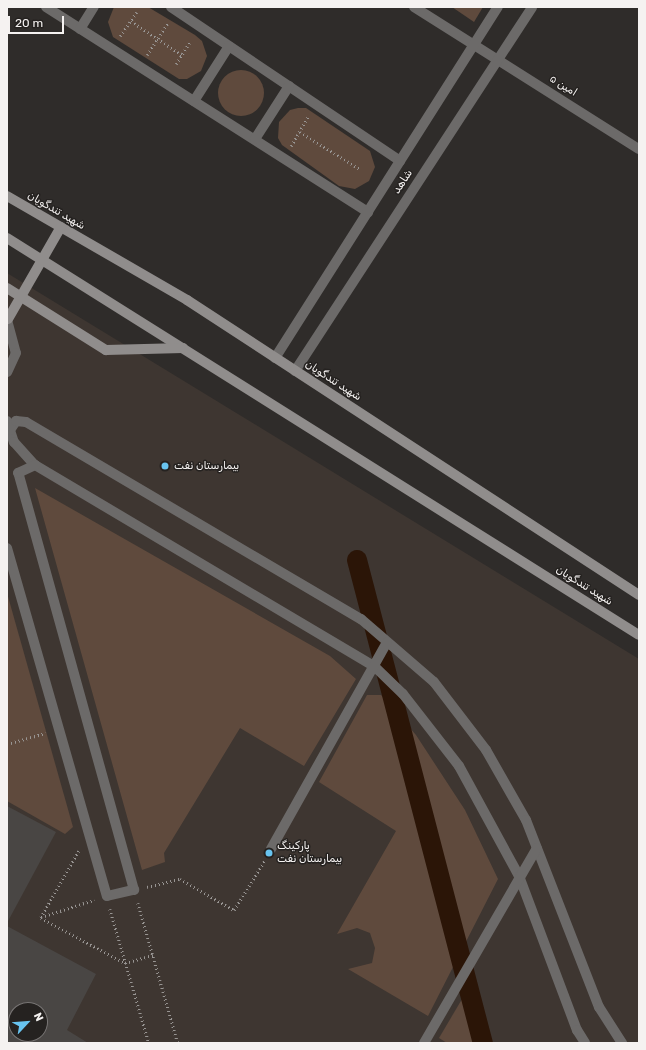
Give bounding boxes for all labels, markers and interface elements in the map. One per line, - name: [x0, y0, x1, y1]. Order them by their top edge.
- scale bar: [10, 8, 66, 34]
- text: 20 m: [15, 16, 43, 30]
- street label: امین ۵: [547, 72, 579, 100]
- street label: شاهد: [390, 167, 416, 197]
- street label: شهید تندگویان: [25, 189, 87, 233]
- street label: شهید تندگویان: [302, 358, 364, 404]
- place label: بیمارستان نفت: [174, 459, 239, 473]
- marker: بیمارستان نفت: [159, 460, 171, 472]
- street label: شهید تندگویان: [553, 563, 615, 609]
- place label: پارکینگ بیمارستان نفت: [277, 840, 342, 866]
- marker: پارکینگ بیمارستان نفت: [264, 848, 274, 858]
- north arrow: [8, 1002, 48, 1042]
- text: N: [31, 1011, 46, 1023]

